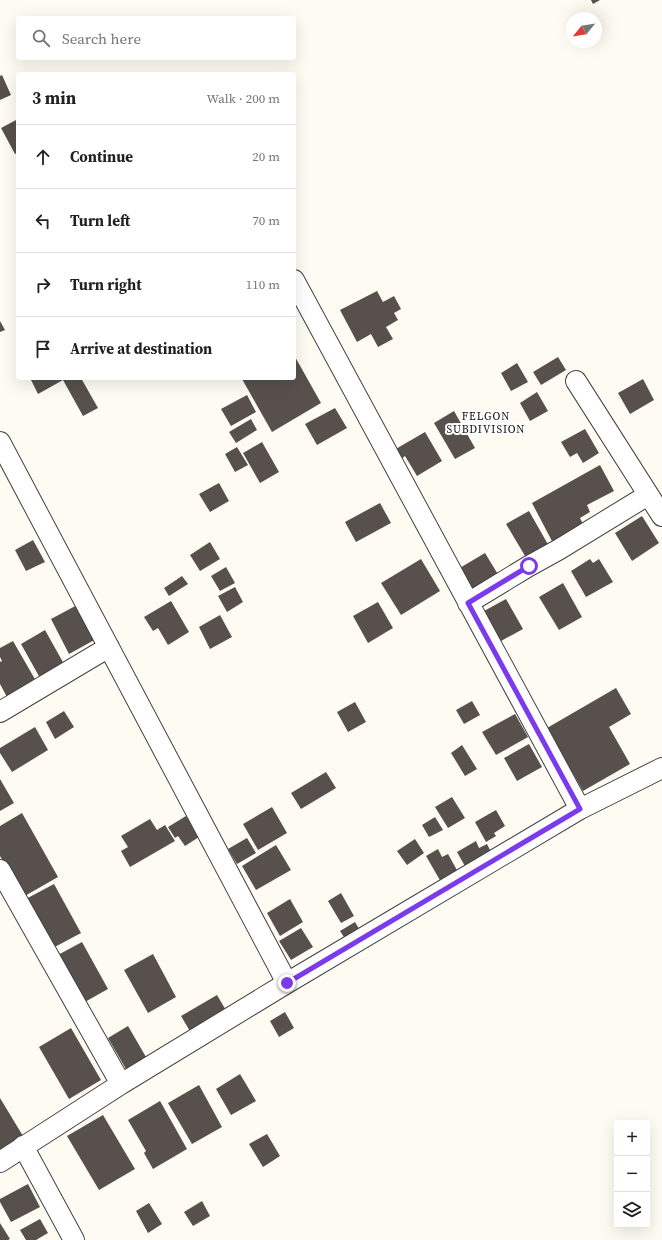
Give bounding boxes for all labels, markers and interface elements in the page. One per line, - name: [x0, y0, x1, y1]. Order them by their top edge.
- north arrow: [566, 12, 602, 48]
- search box: [16, 16, 296, 60]
- icon: search: [30, 27, 52, 49]
- text: Search here: [62, 28, 141, 49]
- text: 3 min: [32, 86, 76, 110]
- text: Walk · 200 m: [207, 90, 280, 107]
- icon: ahead: [32, 146, 54, 168]
- text: Continue: [70, 146, 133, 167]
- text: 20 m: [252, 148, 280, 165]
- icon: left: [32, 210, 54, 232]
- text: Turn left: [70, 210, 130, 231]
- text: 70 m: [252, 212, 280, 229]
- icon: right: [32, 274, 54, 296]
- text: Turn right: [70, 274, 142, 295]
- text: 110 m: [246, 276, 280, 293]
- icon: arrive: [32, 338, 54, 360]
- text: Arrive at destination: [70, 338, 212, 359]
- district label: FELGON SUBDIVISION: [447, 409, 525, 437]
- route start: [520, 557, 538, 575]
- route end: [278, 974, 296, 992]
- map controls: [614, 1120, 650, 1228]
- button: +: [614, 1120, 650, 1156]
- button: −: [614, 1156, 650, 1192]
- button: layers: [614, 1192, 650, 1228]

